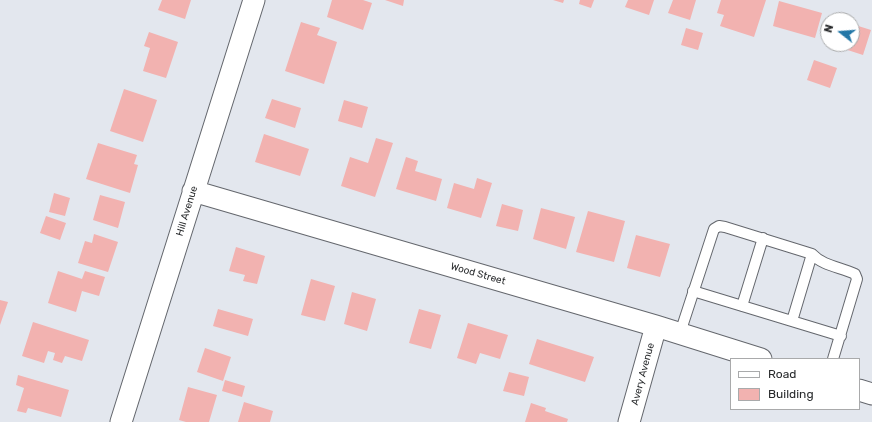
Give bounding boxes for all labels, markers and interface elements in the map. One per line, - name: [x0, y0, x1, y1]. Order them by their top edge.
- north arrow: [820, 12, 860, 52]
- text: N: [822, 23, 836, 34]
- street label: Hill Avenue: [174, 184, 200, 238]
- street label: Wood Street: [449, 260, 507, 288]
- street label: Avery Avenue: [629, 341, 657, 407]
- legend: [730, 358, 860, 410]
- text: Road: [768, 367, 796, 381]
- text: Building: [768, 387, 814, 401]

